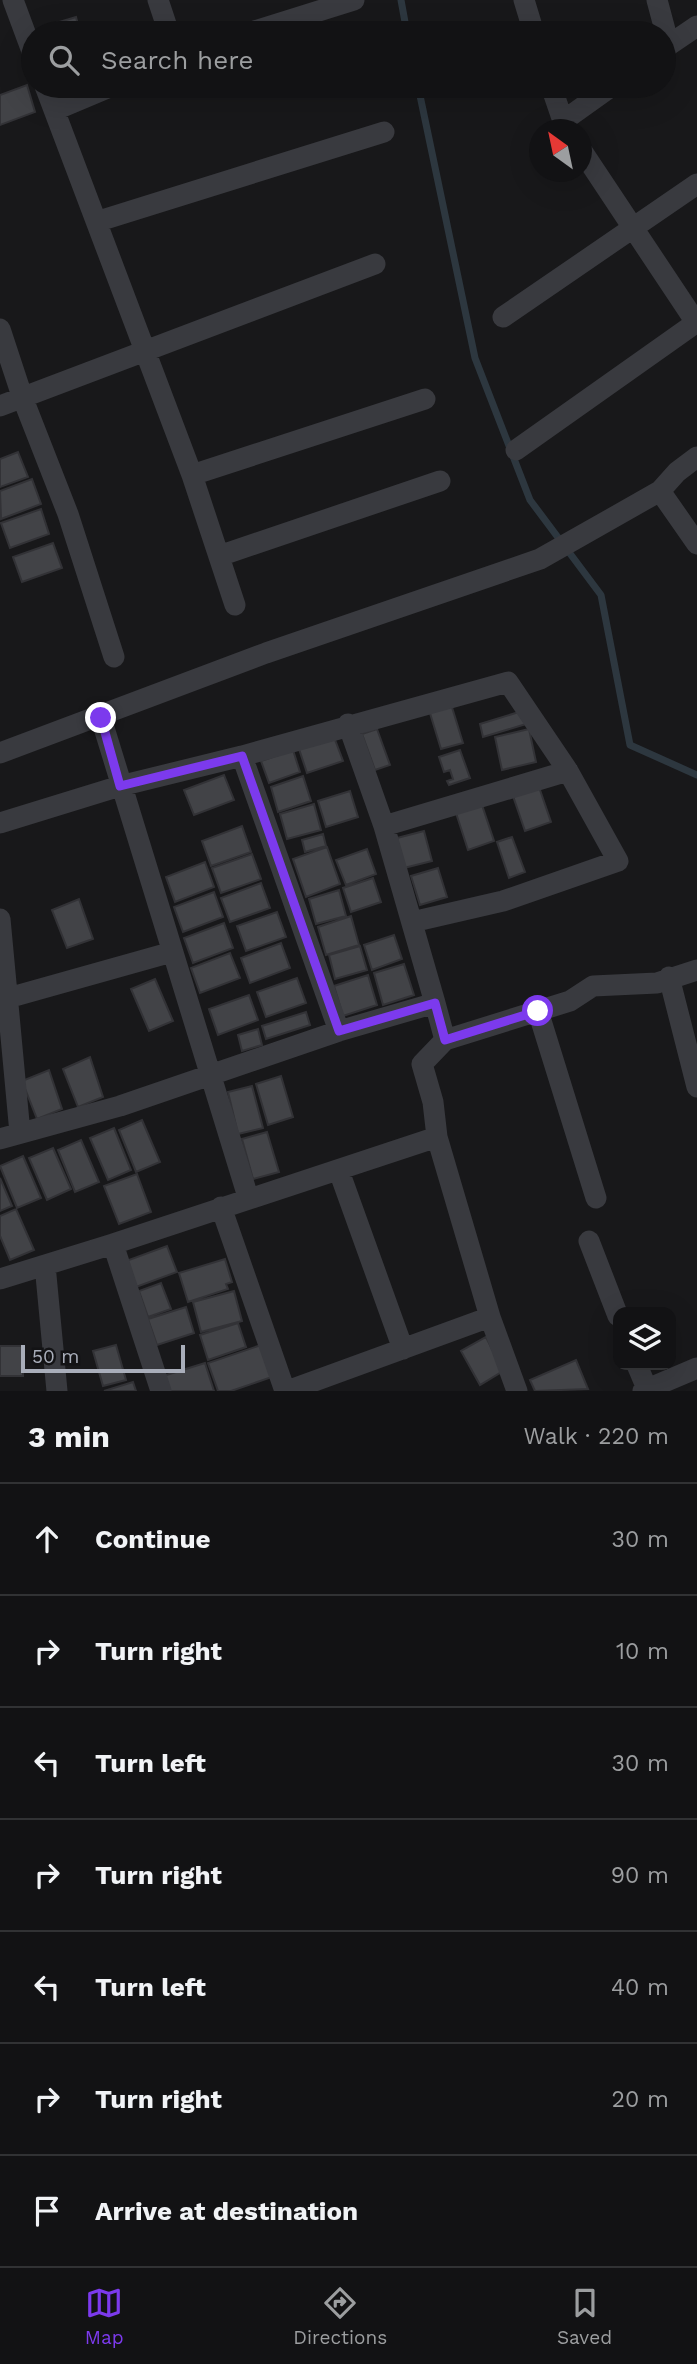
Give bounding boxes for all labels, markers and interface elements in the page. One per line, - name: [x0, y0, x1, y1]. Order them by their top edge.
- search box: [21, 21, 676, 98]
- icon: search: [45, 41, 83, 79]
- text: Search here: [101, 45, 253, 75]
- north arrow: [529, 119, 592, 182]
- route end: [85, 702, 116, 733]
- route start: [522, 995, 553, 1026]
- map controls: [613, 1307, 676, 1370]
- button: layers: [613, 1307, 676, 1370]
- scale bar: [21, 1342, 186, 1374]
- text: 50 m: [32, 1345, 79, 1368]
- text: 3 min: [28, 1419, 110, 1454]
- text: Walk · 220 m: [523, 1423, 669, 1450]
- icon: ahead: [28, 1520, 66, 1558]
- text: Continue: [95, 1524, 211, 1554]
- text: 30 m: [612, 1526, 669, 1553]
- icon: right: [28, 1632, 66, 1670]
- text: Turn right: [95, 1636, 222, 1666]
- text: 10 m: [616, 1638, 669, 1665]
- icon: left: [28, 1744, 66, 1782]
- text: Turn left: [95, 1748, 206, 1778]
- text: 30 m: [612, 1750, 669, 1777]
- icon: right: [28, 1856, 66, 1894]
- text: Turn right: [95, 1860, 222, 1890]
- text: 90 m: [611, 1862, 669, 1889]
- icon: left: [28, 1968, 66, 2006]
- text: Turn left: [95, 1972, 206, 2002]
- text: 40 m: [611, 1974, 669, 2001]
- icon: right: [28, 2080, 66, 2118]
- text: Turn right: [95, 2084, 222, 2114]
- text: 20 m: [612, 2086, 669, 2113]
- icon: arrive: [28, 2192, 66, 2230]
- text: Arrive at destination: [95, 2196, 358, 2226]
- tab: Map: [85, 2284, 124, 2349]
- tab: Directions: [293, 2284, 387, 2349]
- tab: Saved: [557, 2284, 612, 2349]

